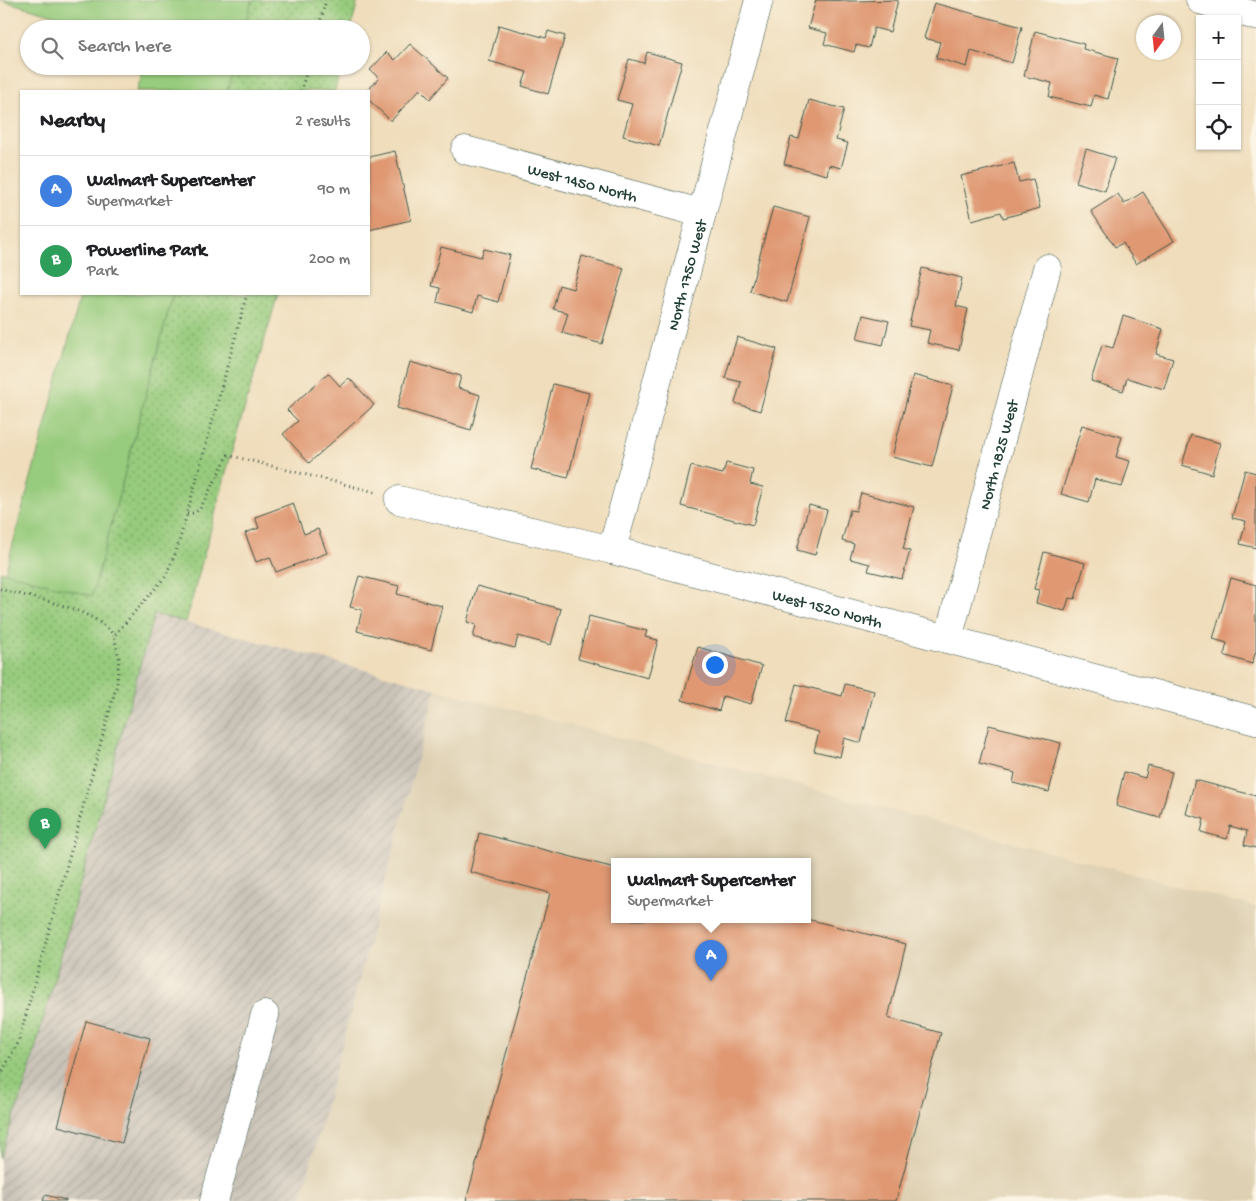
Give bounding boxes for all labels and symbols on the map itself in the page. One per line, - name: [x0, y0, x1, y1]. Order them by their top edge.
- north arrow: [1136, 15, 1181, 60]
- street label: West 1450 North: [525, 161, 639, 209]
- street label: North 1750 West: [665, 217, 713, 333]
- street label: North 1825 West: [977, 397, 1025, 512]
- street label: West 1520 North: [770, 587, 884, 634]
- your location: [702, 652, 728, 678]
- pin: B: [29, 808, 61, 849]
- pin: A: [695, 940, 727, 981]

